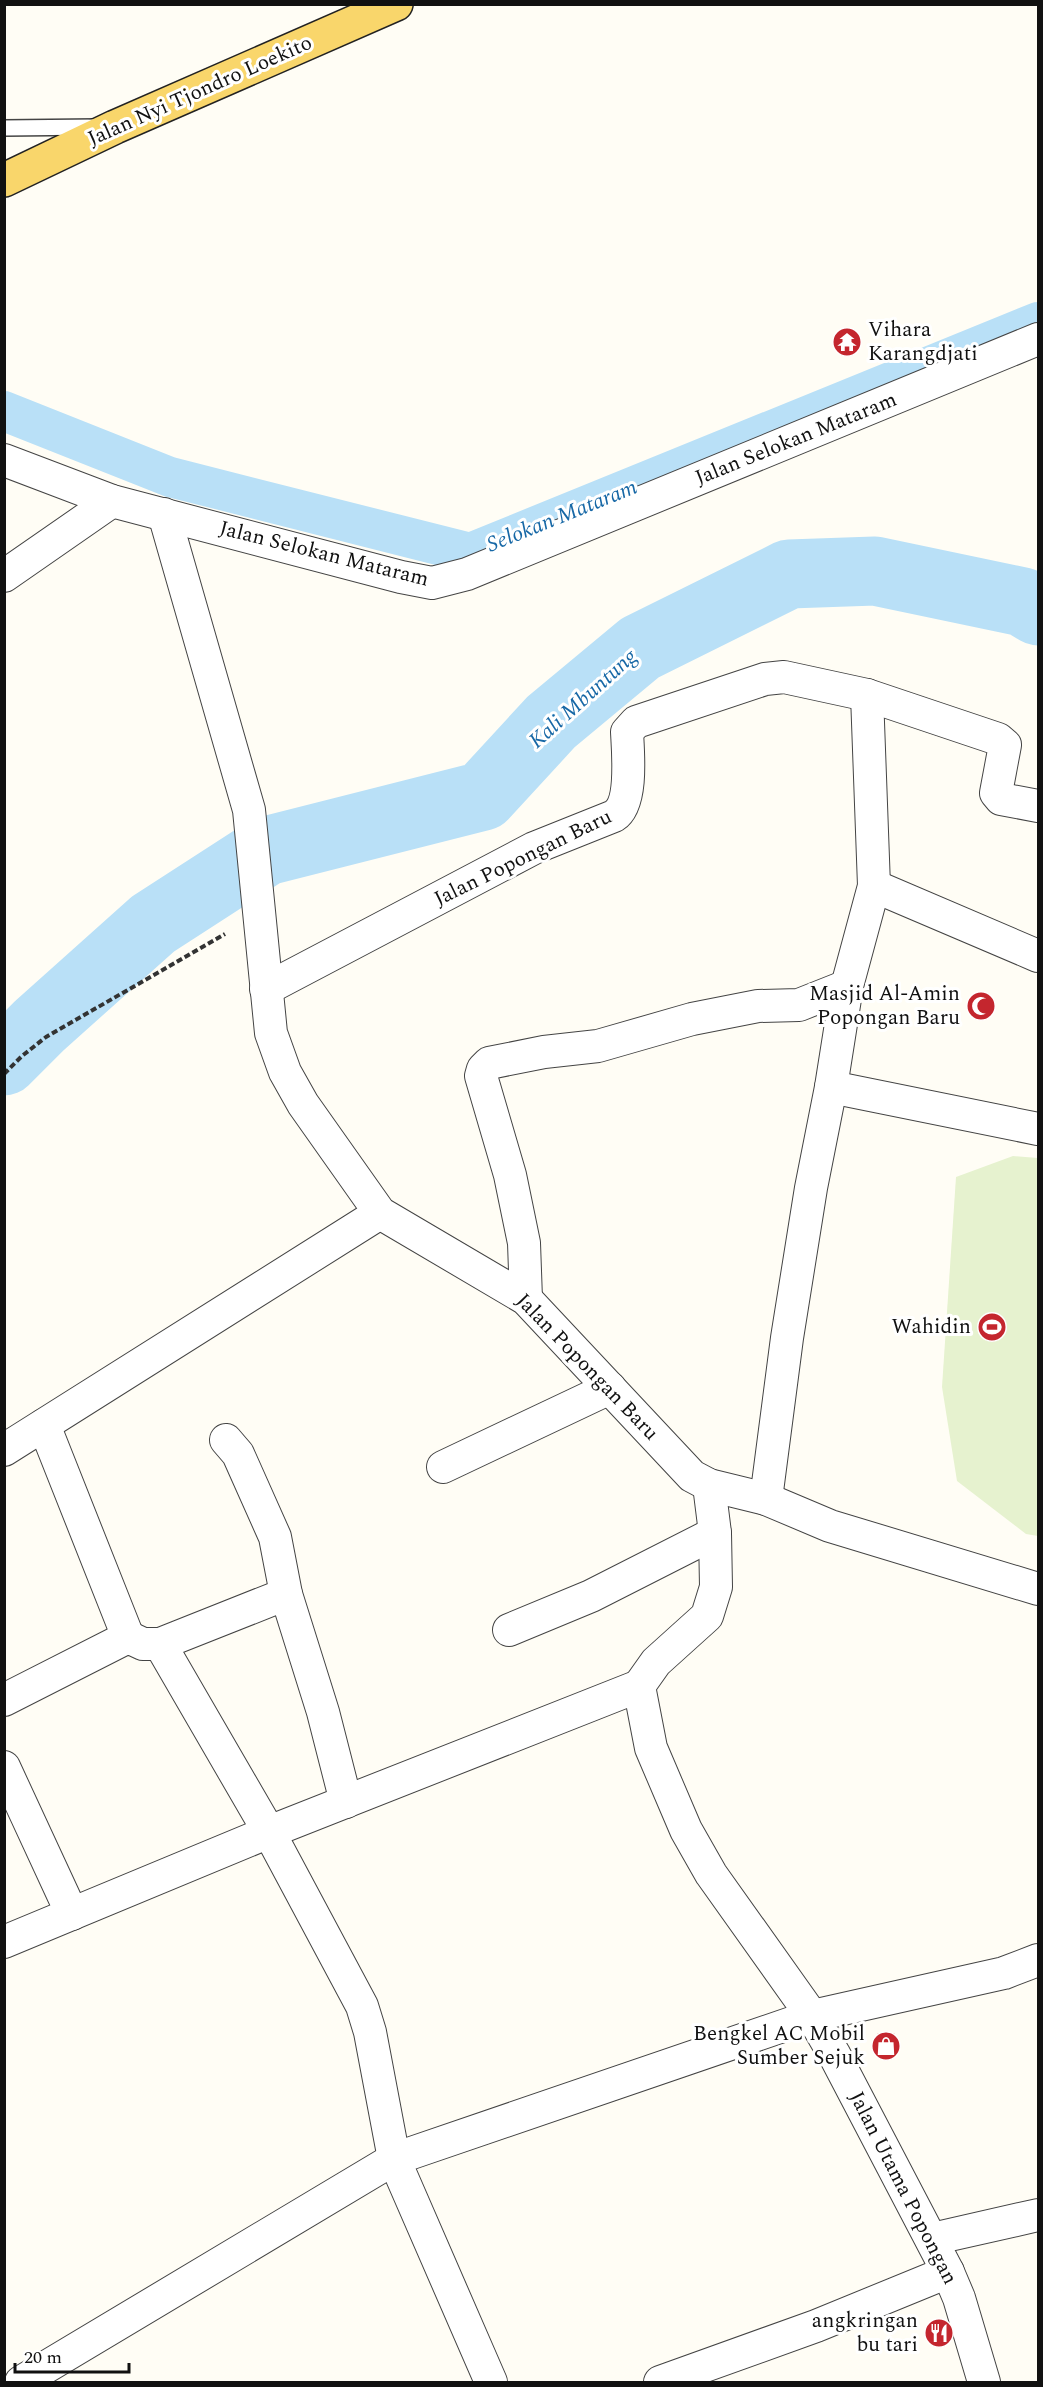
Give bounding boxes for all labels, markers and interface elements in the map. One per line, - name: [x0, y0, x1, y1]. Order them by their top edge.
- street label: Jalan Nyi Tjondro Loekito: [83, 27, 317, 155]
- place label: Vihara Karangdjati: [868, 314, 978, 370]
- temple icon: Vihara Karangdjati: [831, 326, 863, 358]
- street label: Jalan Selokan Mataram: [690, 384, 902, 494]
- water label: Selokan Mataram: [482, 471, 642, 561]
- street label: Jalan Selokan Mataram: [216, 512, 432, 596]
- water label: Kali Mbuntung: [521, 640, 645, 757]
- street label: Jalan Popongan Baru: [429, 801, 618, 915]
- place label: Masjid Al-Amin Popongan Baru: [809, 978, 960, 1034]
- mosque icon: Masjid Al-Amin Popongan Baru: [965, 990, 997, 1022]
- street label: Jalan Popongan Baru: [508, 1286, 666, 1448]
- place label: Wahidin: [891, 1311, 971, 1343]
- sports icon: Wahidin: [976, 1311, 1008, 1343]
- place label: Bengkel AC Mobil Sumber Sejuk: [693, 2018, 865, 2074]
- shop icon: Bengkel AC Mobil Sumber Sejuk: [870, 2030, 902, 2062]
- street label: Jalan Utama Popongan: [840, 2086, 966, 2290]
- place label: angkringan bu tari: [812, 2305, 918, 2361]
- restaurant icon: angkringan bu tari: [923, 2317, 955, 2349]
- scale bar: [15, 2336, 129, 2374]
- text: 20 m: [24, 2344, 62, 2371]

